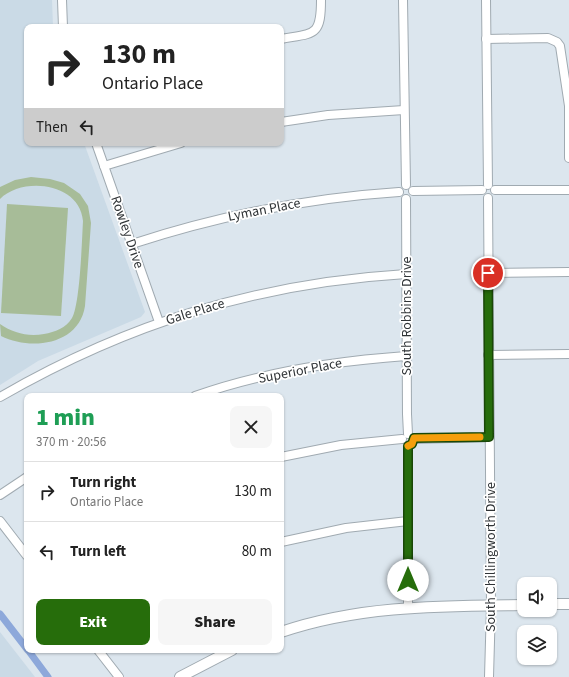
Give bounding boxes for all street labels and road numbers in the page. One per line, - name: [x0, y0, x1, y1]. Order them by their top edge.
- street label: Rowley Drive: [105, 193, 149, 271]
- street label: Lyman Place: [226, 193, 302, 227]
- street label: South Robbins Drive: [397, 257, 417, 375]
- street label: Gale Place: [163, 294, 227, 330]
- street label: Superior Place: [257, 353, 344, 389]
- street label: South Chillingworth Drive: [481, 482, 501, 632]

